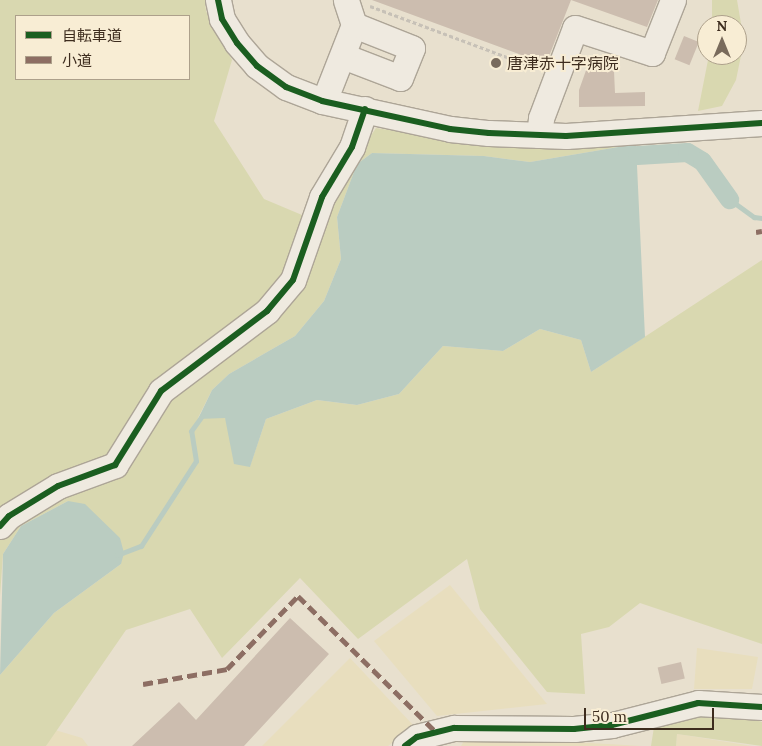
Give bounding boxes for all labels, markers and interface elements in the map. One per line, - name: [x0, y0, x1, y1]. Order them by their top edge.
- legend: [15, 15, 190, 80]
- north arrow: [697, 15, 747, 65]
- text: N: [717, 17, 727, 35]
- text: 自転車道: [62, 26, 122, 45]
- text: 小道: [62, 51, 92, 70]
- place label: 唐津赤十字病院: [507, 53, 619, 73]
- marker: 唐津赤十字病院: [489, 56, 503, 70]
- scale bar: [587, 698, 717, 730]
- text: 50 m: [592, 707, 627, 726]

